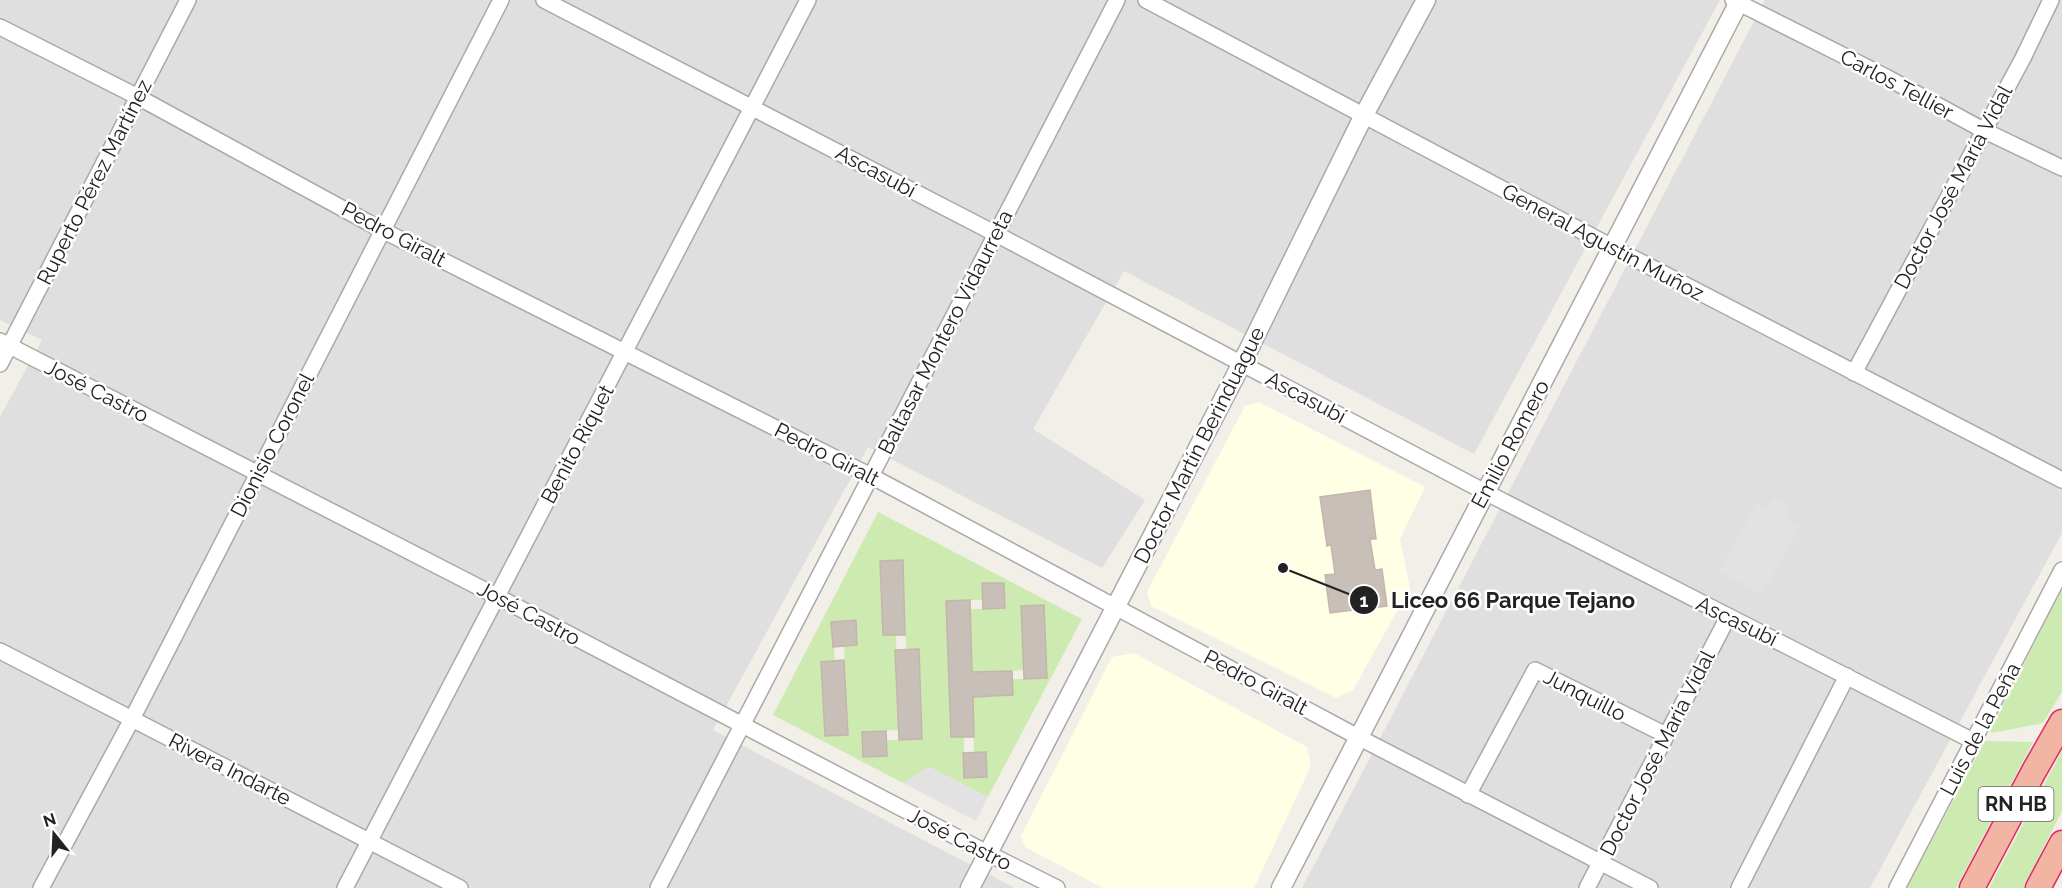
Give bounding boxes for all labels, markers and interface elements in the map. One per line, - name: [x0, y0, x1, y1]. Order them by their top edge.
- street label: Carlos Tellier: [1836, 44, 1959, 125]
- street label: Ruperto Pérez Martínez: [31, 75, 157, 289]
- street label: Doctor José María Vidal: [1889, 81, 2017, 293]
- street label: Ascasubí: [832, 139, 921, 203]
- street label: General Agustín Muñoz: [1498, 178, 1708, 306]
- street label: Pedro Giralt: [338, 196, 450, 272]
- street label: Baltasar Montero Vidaurreta: [872, 206, 1018, 458]
- street label: Doctor Martín Berinduague: [1128, 322, 1270, 568]
- street label: José Castro: [41, 354, 153, 428]
- street label: Ascasubí: [1262, 365, 1351, 429]
- street label: Dionisio Coronel: [225, 369, 319, 521]
- street label: Emilio Romero: [1466, 376, 1554, 512]
- street label: Benito Riquet: [535, 380, 619, 508]
- street label: Pedro Giralt: [770, 417, 884, 491]
- street label: José Castro: [473, 575, 585, 651]
- callout: Liceo 66 Parque Tejano: [1349, 580, 1648, 620]
- text: Liceo 66 Parque Tejano: [1391, 587, 1635, 613]
- text: 1: [1360, 590, 1369, 611]
- street label: Ascasubí: [1692, 591, 1782, 652]
- street label: Pedro Giralt: [1200, 644, 1312, 720]
- street label: Doctor José María Vidal: [1594, 646, 1720, 860]
- street label: Luis de la Peña: [1934, 658, 2026, 800]
- street label: Junquillo: [1540, 664, 1630, 726]
- street label: Rivera Indarte: [165, 727, 295, 811]
- road number: RN HB: [1978, 787, 2054, 821]
- street label: José Castro: [904, 802, 1016, 876]
- north arrow: [24, 804, 84, 864]
- text: N: [41, 809, 58, 831]

